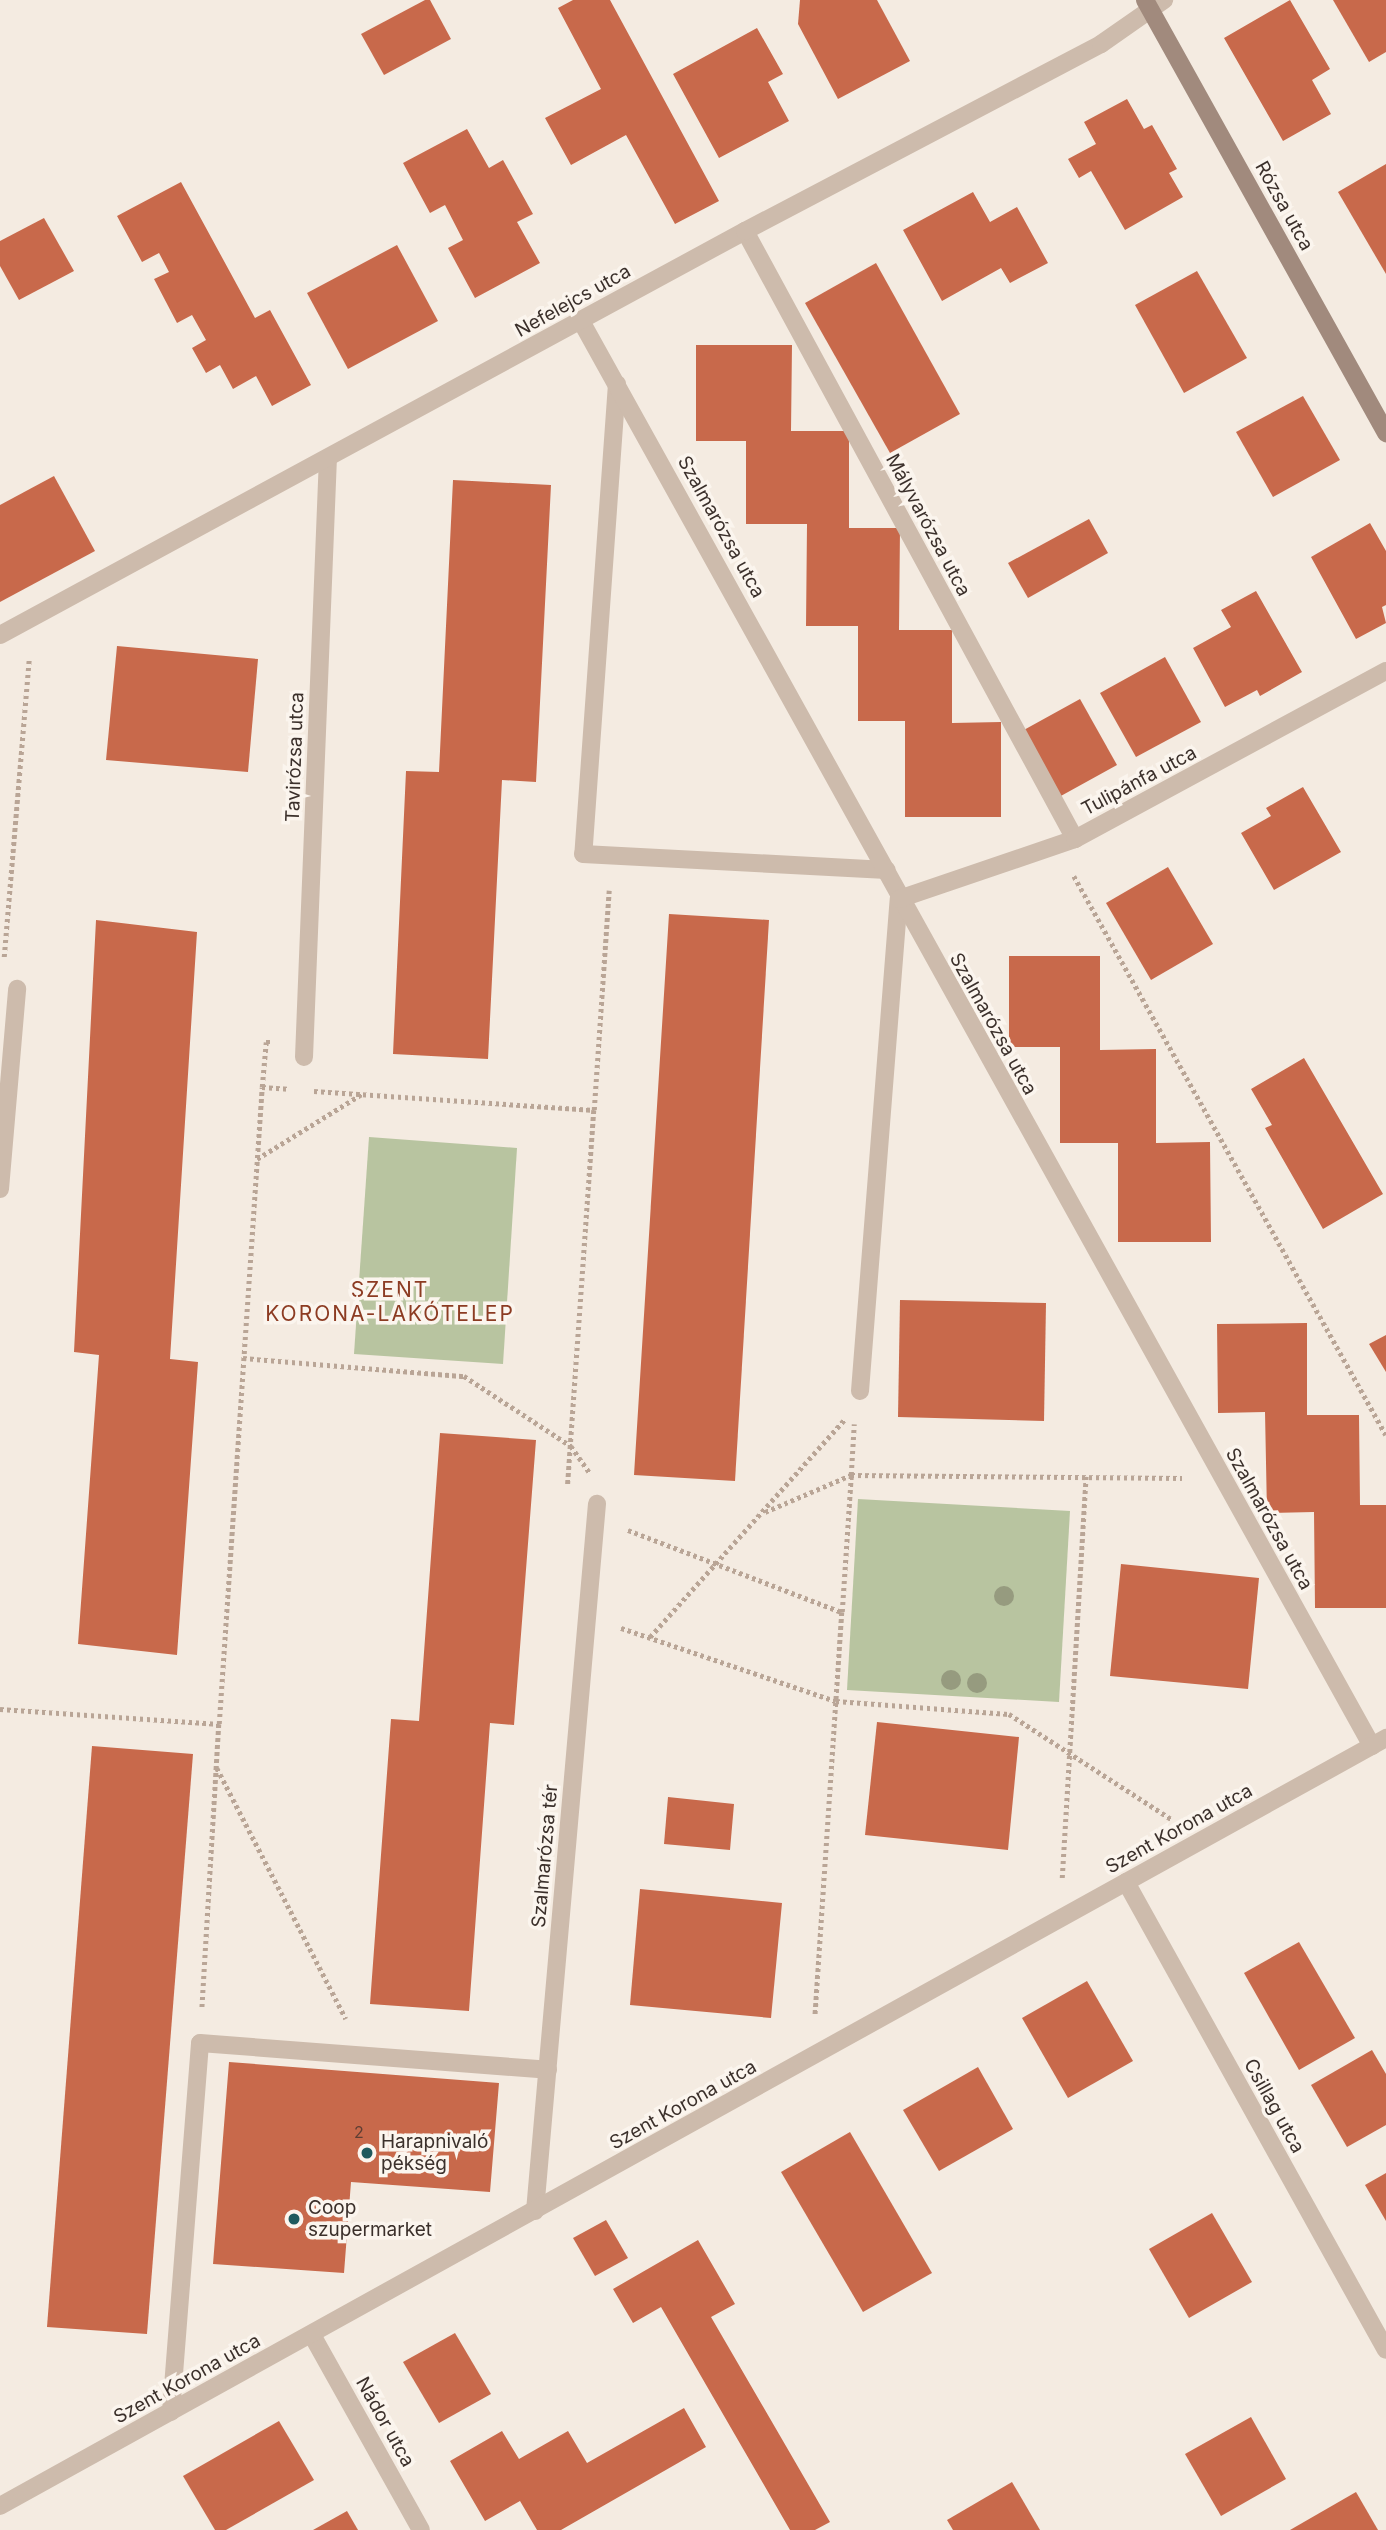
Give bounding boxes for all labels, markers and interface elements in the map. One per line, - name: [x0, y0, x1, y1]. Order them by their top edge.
- street label: Rózsa utca: [1250, 157, 1318, 255]
- street label: Nefelejcs utca: [511, 260, 635, 342]
- street label: Mályvarózsa utca: [881, 450, 975, 600]
- street label: Szalmarózsa utca: [673, 452, 769, 602]
- street label: Tavirózsa utca: [281, 692, 309, 822]
- street label: Tulipánfa utca: [1078, 741, 1200, 821]
- street label: Szalmarózsa utca: [945, 949, 1041, 1099]
- district label: SZENT KORONA-LAKÓTELEP: [267, 1277, 513, 1327]
- street label: Szalmarózsa utca: [1221, 1444, 1317, 1594]
- street label: Szent Korona utca: [1102, 1779, 1256, 1879]
- street label: Szalmarózsa tér: [527, 1783, 563, 1929]
- street label: Szent Korona utca: [606, 2055, 760, 2155]
- street label: Csillag utca: [1239, 2055, 1309, 2157]
- house number: 2: [354, 2122, 364, 2142]
- place label: Harapnivaló pékség: [381, 2131, 488, 2175]
- marker: Harapnivaló pékség: [359, 2145, 375, 2161]
- place label: Coop szupermarket: [308, 2197, 432, 2241]
- marker: Coop szupermarket: [286, 2211, 302, 2227]
- street label: Szent Korona utca: [110, 2329, 264, 2429]
- street label: Nádor utca: [351, 2373, 419, 2471]

